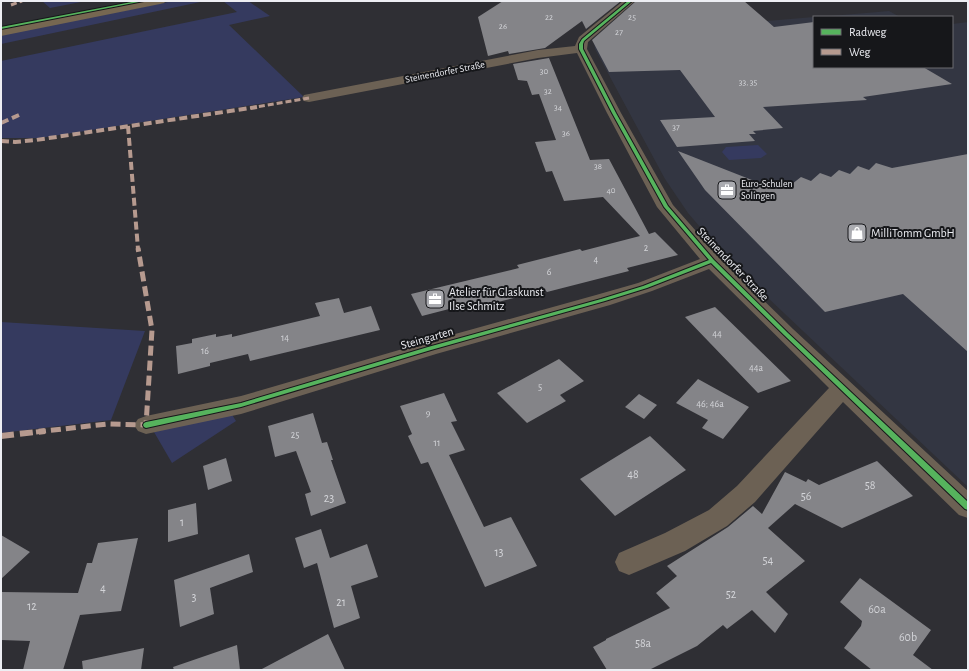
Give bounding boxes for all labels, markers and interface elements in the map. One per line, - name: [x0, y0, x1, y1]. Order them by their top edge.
- house number: 22: [545, 13, 553, 22]
- house number: 25: [628, 13, 636, 22]
- legend: [813, 16, 953, 68]
- house number: 26: [499, 22, 507, 31]
- text: Radweg: [849, 26, 886, 38]
- house number: 27: [615, 28, 623, 37]
- text: Weg: [849, 46, 871, 58]
- street label: Steinendorfer Straße: [404, 59, 486, 85]
- house number: 30: [540, 67, 548, 76]
- house number: 33, 35: [739, 78, 757, 87]
- house number: 32: [544, 87, 552, 96]
- house number: 34: [554, 103, 563, 112]
- house number: 37: [672, 123, 680, 132]
- house number: 36: [562, 129, 570, 138]
- house number: 38: [594, 162, 602, 171]
- office icon: Euro-Schulen Solingen: [716, 179, 738, 201]
- place label: Euro-Schulen Solingen: [741, 179, 793, 201]
- house number: 40: [606, 186, 616, 195]
- shop icon: MilliTomm GmbH: [846, 222, 868, 244]
- street label: Steinendorfer Straße: [695, 225, 771, 303]
- place label: MilliTomm GmbH: [871, 227, 955, 239]
- house number: 2: [644, 243, 649, 253]
- house number: 4: [594, 255, 599, 265]
- house number: 6: [547, 267, 552, 277]
- place label: Atelier für Glaskunst Ilse Schmitz: [449, 286, 544, 312]
- office icon: Atelier für Glaskunst Ilse Schmitz: [424, 288, 446, 310]
- street label: Steingarten: [399, 325, 455, 351]
- house number: 44: [712, 329, 722, 339]
- house number: 14: [281, 333, 289, 343]
- house number: 16: [201, 346, 209, 356]
- house number: 44a: [749, 363, 763, 373]
- house number: 5: [538, 382, 542, 392]
- house number: 46; 46a: [696, 399, 724, 409]
- house number: 9: [426, 408, 431, 418]
- house number: 25: [291, 430, 299, 440]
- house number: 11: [434, 438, 440, 448]
- house number: 48: [627, 468, 639, 480]
- house number: 58: [865, 479, 876, 491]
- house number: 56: [801, 490, 812, 502]
- house number: 23: [324, 492, 334, 504]
- house number: 1: [180, 516, 184, 528]
- house number: 13: [494, 546, 504, 558]
- house number: 54: [763, 554, 774, 566]
- house number: 4: [100, 582, 106, 594]
- house number: 52: [726, 588, 737, 600]
- house number: 3: [192, 591, 197, 603]
- house number: 21: [336, 596, 346, 608]
- house number: 12: [27, 600, 37, 612]
- house number: 60a: [868, 603, 886, 615]
- house number: 60b: [899, 631, 917, 643]
- house number: 58a: [635, 637, 652, 649]

